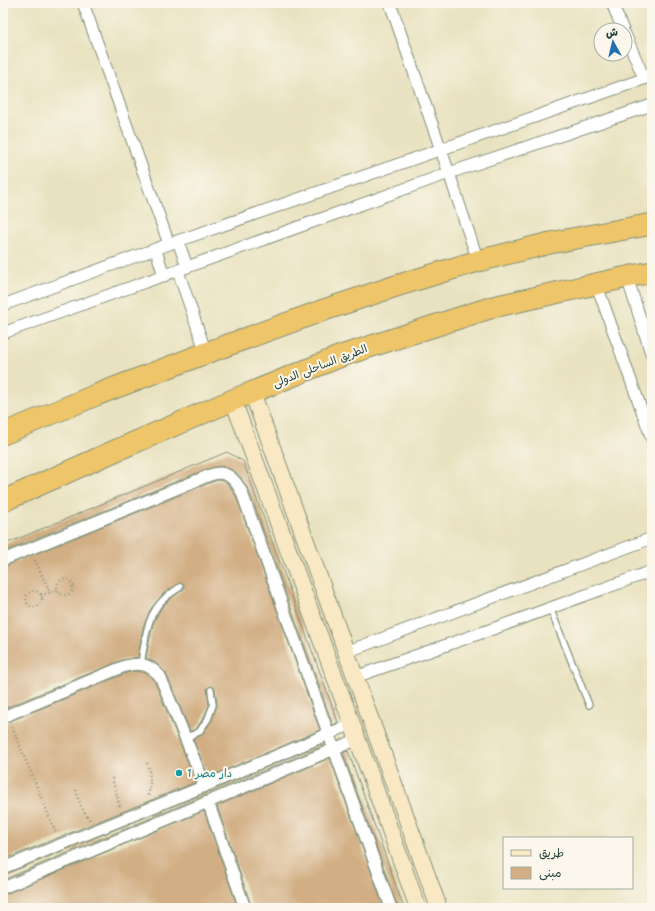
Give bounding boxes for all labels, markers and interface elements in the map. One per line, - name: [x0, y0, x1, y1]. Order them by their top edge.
- north arrow: [593, 22, 633, 62]
- text: ش: [605, 24, 619, 41]
- street label: الطريق الساحلى الدولى: [271, 341, 369, 391]
- place label: دار مصر 1: [187, 766, 232, 781]
- marker: دار مصر 1: [174, 768, 184, 778]
- legend: [503, 837, 633, 889]
- text: طريق: [539, 845, 564, 861]
- text: مبنى: [539, 865, 562, 881]

